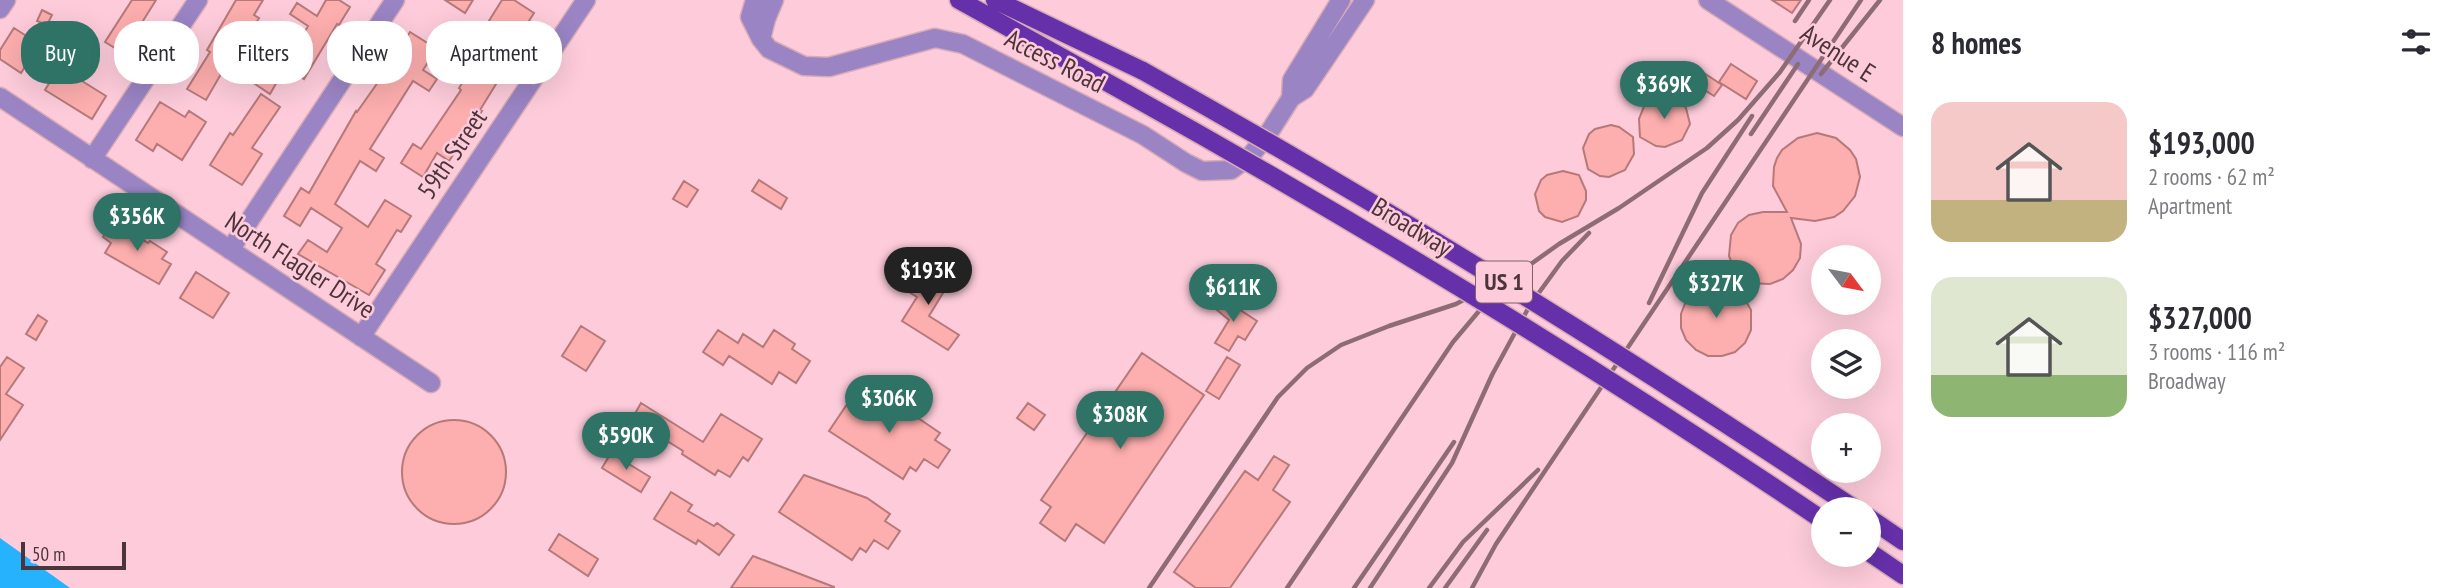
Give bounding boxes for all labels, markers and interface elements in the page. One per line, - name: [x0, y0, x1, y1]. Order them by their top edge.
- street label: Avenue E: [1795, 16, 1882, 89]
- chip: Buy: [21, 21, 100, 84]
- chip: Rent: [114, 21, 199, 84]
- chip: Filters: [213, 21, 313, 84]
- chip: New: [327, 21, 412, 84]
- chip: Apartment: [426, 21, 562, 84]
- street label: Access Road: [1000, 21, 1111, 100]
- text: 8 homes: [1931, 23, 2022, 62]
- icon: filters: [2397, 23, 2435, 61]
- pin: $369K: [1615, 61, 1713, 121]
- text: $369K: [1636, 69, 1692, 98]
- street label: 59th Street: [410, 102, 494, 205]
- text: $193,000: [2148, 123, 2255, 162]
- icon: home: [1987, 130, 2071, 214]
- text: 2 rooms · 62 m²: [2148, 162, 2275, 191]
- street label: Broadway: [1366, 190, 1459, 263]
- text: Apartment: [2148, 191, 2232, 220]
- pin: $356K: [88, 194, 186, 253]
- text: $356K: [109, 201, 165, 230]
- street label: North Flagler Drive: [219, 204, 381, 325]
- north arrow: [1811, 245, 1881, 315]
- map controls: [1811, 245, 1881, 567]
- pin: $193K: [879, 247, 977, 307]
- text: $193K: [900, 255, 956, 284]
- pin: $327K: [1667, 260, 1765, 320]
- road number: US 1: [1476, 262, 1532, 302]
- pin: $611K: [1184, 264, 1282, 324]
- text: $327K: [1688, 268, 1744, 297]
- text: $611K: [1205, 272, 1261, 301]
- text: $327,000: [2148, 298, 2252, 337]
- icon: home: [1987, 305, 2071, 389]
- button: layers: [1811, 329, 1881, 399]
- text: 3 rooms · 116 m²: [2148, 337, 2285, 366]
- text: Broadway: [2148, 366, 2226, 395]
- pin: $306K: [840, 376, 938, 435]
- text: $306K: [861, 383, 917, 412]
- pin: $308K: [1071, 392, 1169, 451]
- text: $308K: [1092, 399, 1148, 428]
- pin: $590K: [577, 412, 675, 472]
- button: +: [1811, 413, 1881, 483]
- text: $590K: [598, 420, 654, 449]
- button: −: [1811, 497, 1881, 567]
- scale bar: [21, 539, 126, 571]
- text: 50 m: [32, 542, 66, 566]

